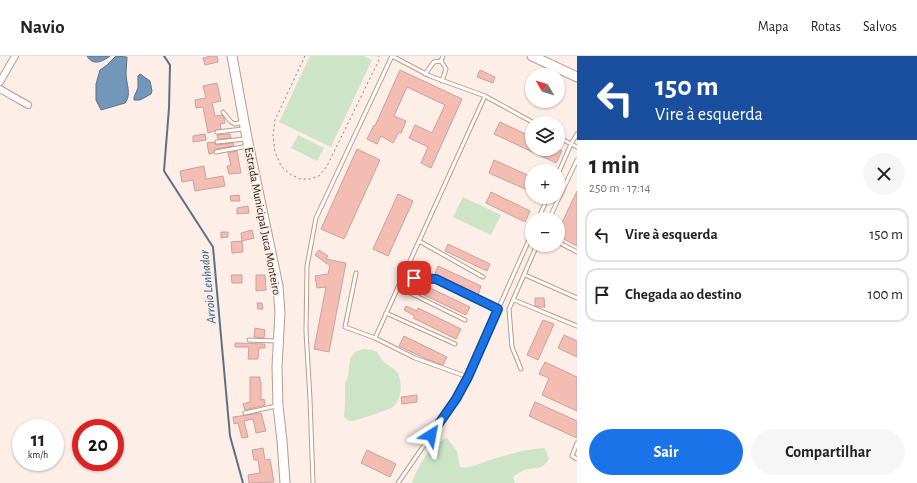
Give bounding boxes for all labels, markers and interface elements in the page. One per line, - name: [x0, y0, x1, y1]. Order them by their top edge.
- text: Navio: [20, 18, 65, 37]
- text: Mapa: [758, 20, 789, 34]
- text: Rotas: [811, 20, 841, 34]
- text: Salvos: [863, 20, 897, 34]
- north arrow: [525, 68, 565, 108]
- map controls: [525, 68, 565, 252]
- icon: left: [589, 72, 641, 124]
- text: 150 m: [655, 73, 719, 101]
- text: Vire à esquerda: [655, 106, 763, 124]
- button: layers: [525, 116, 565, 156]
- street label: Estrada Municipal Juca Monteiro: [243, 146, 283, 296]
- button: close: [863, 153, 905, 195]
- text: 1 min: [589, 154, 640, 178]
- button: +: [525, 164, 565, 204]
- text: 250 m · 17:14: [589, 182, 651, 195]
- button: −: [525, 212, 565, 252]
- icon: left: [591, 224, 613, 246]
- text: Vire à esquerda: [625, 227, 718, 242]
- text: 150 m: [869, 227, 903, 242]
- water label: Arroio Lenhador: [198, 249, 219, 325]
- pin: [397, 261, 431, 295]
- icon: arrive: [403, 267, 425, 289]
- icon: arrive: [591, 284, 613, 306]
- text: Chegada ao destino: [625, 287, 742, 302]
- text: 100 m: [868, 287, 903, 302]
- position arrow: [410, 414, 452, 456]
- speed limit sign: 20: [72, 419, 124, 471]
- button: Sair: [589, 429, 743, 475]
- button: Compartilhar: [751, 429, 905, 475]
- text: 11: [31, 430, 45, 450]
- text: km/h: [28, 450, 48, 460]

